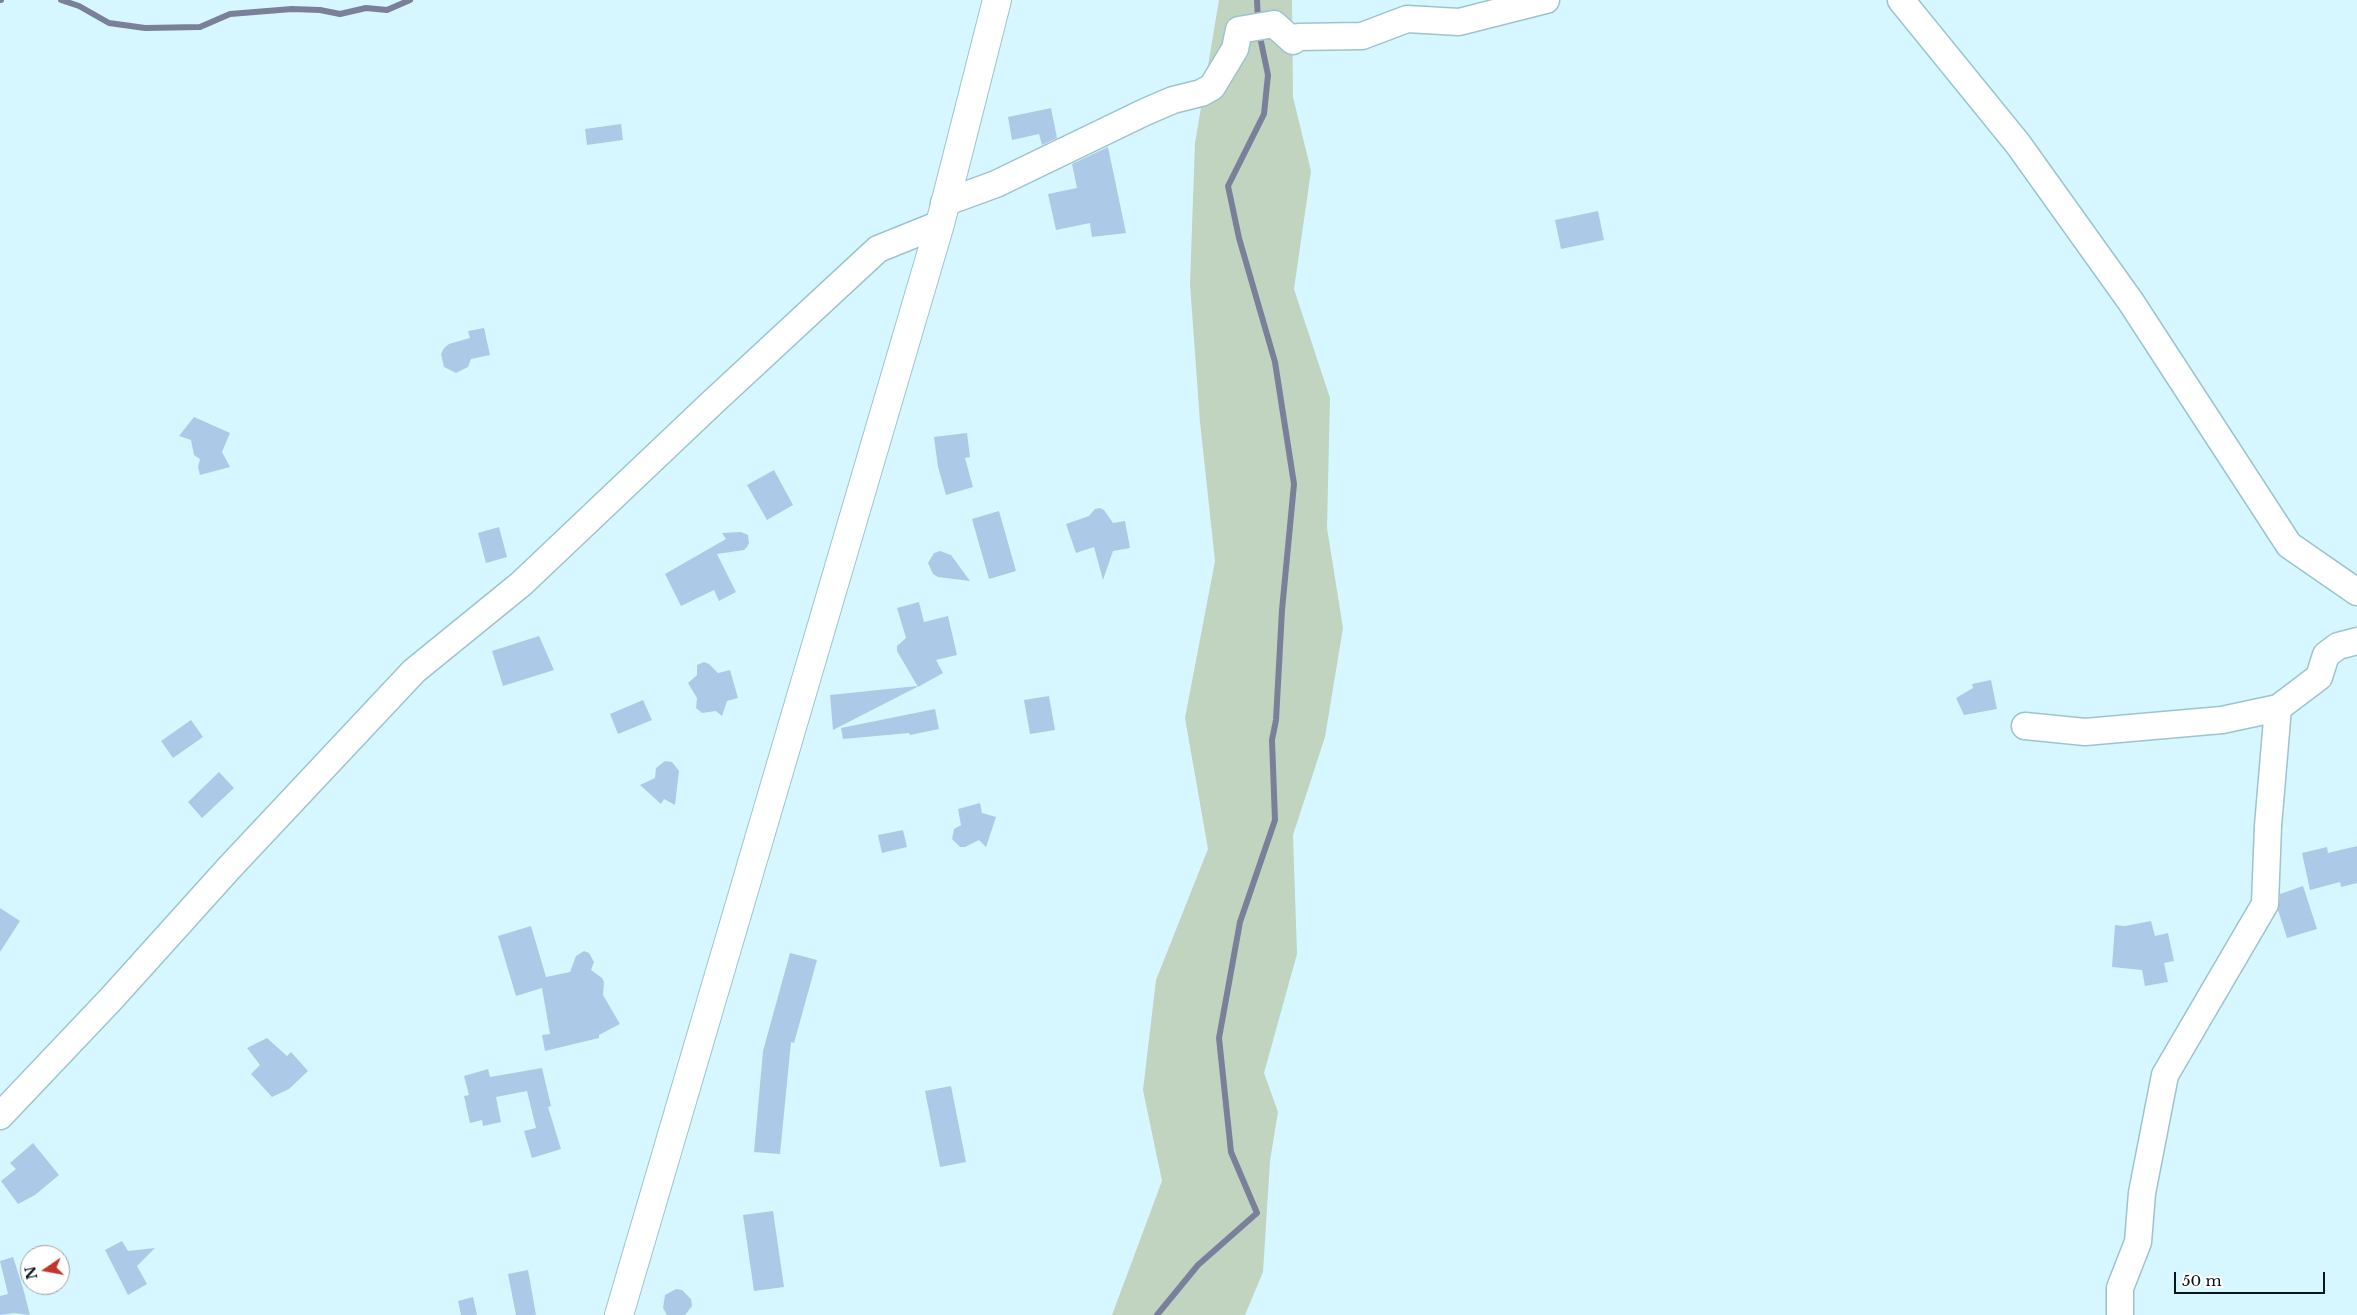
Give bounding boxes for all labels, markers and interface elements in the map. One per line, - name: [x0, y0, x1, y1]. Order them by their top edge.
- north arrow: [20, 1245, 70, 1295]
- scale bar: [2177, 1262, 2328, 1294]
- text: N: [21, 1265, 41, 1281]
- text: 50 m: [2182, 1271, 2222, 1290]

